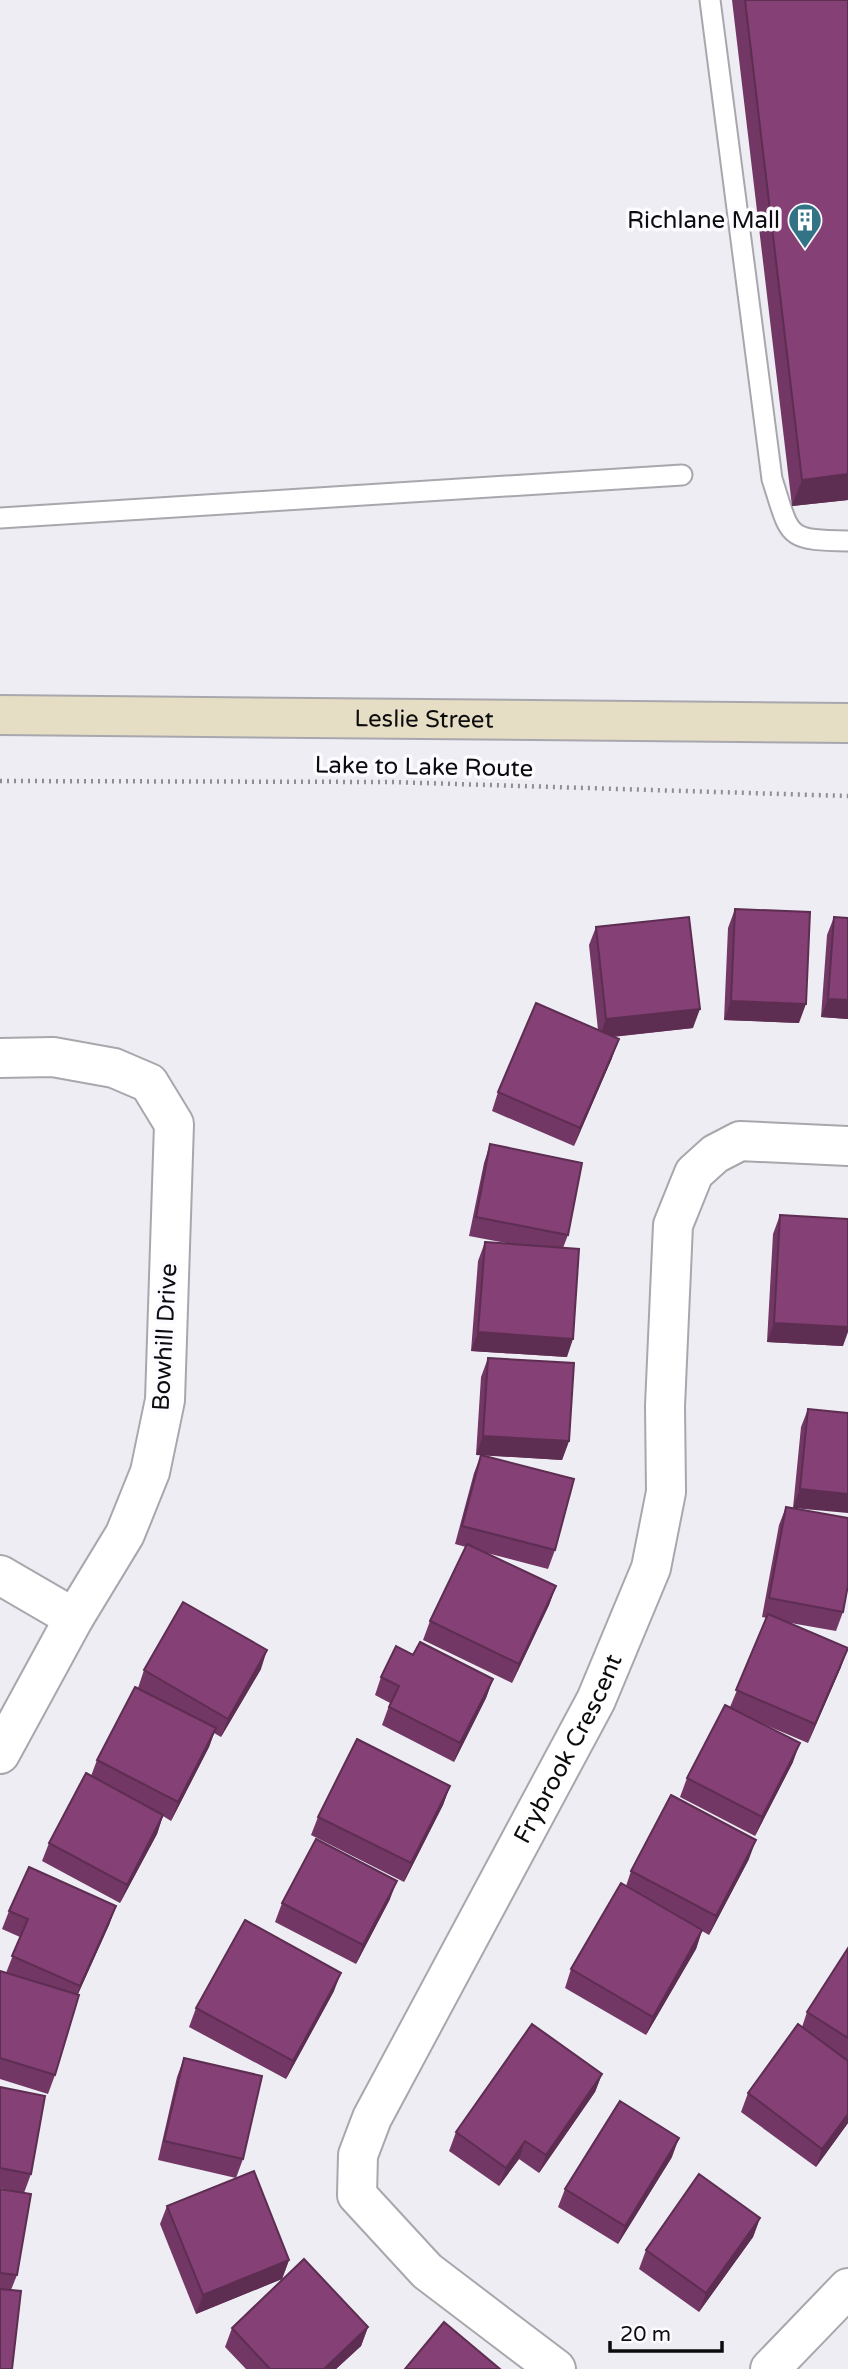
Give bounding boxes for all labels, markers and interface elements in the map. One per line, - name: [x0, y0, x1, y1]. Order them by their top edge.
- building icon: Richlane Mall: [786, 201, 824, 250]
- place label: Richlane Mall: [627, 206, 780, 235]
- street label: Leslie Street: [354, 704, 494, 734]
- street label: Lake to Lake Route: [314, 751, 534, 783]
- street label: Bowhill Drive: [147, 1262, 183, 1412]
- street label: Frybrook Crescent: [507, 1650, 628, 1848]
- scale bar: [610, 2310, 722, 2354]
- text: 20 m: [620, 2322, 671, 2347]

